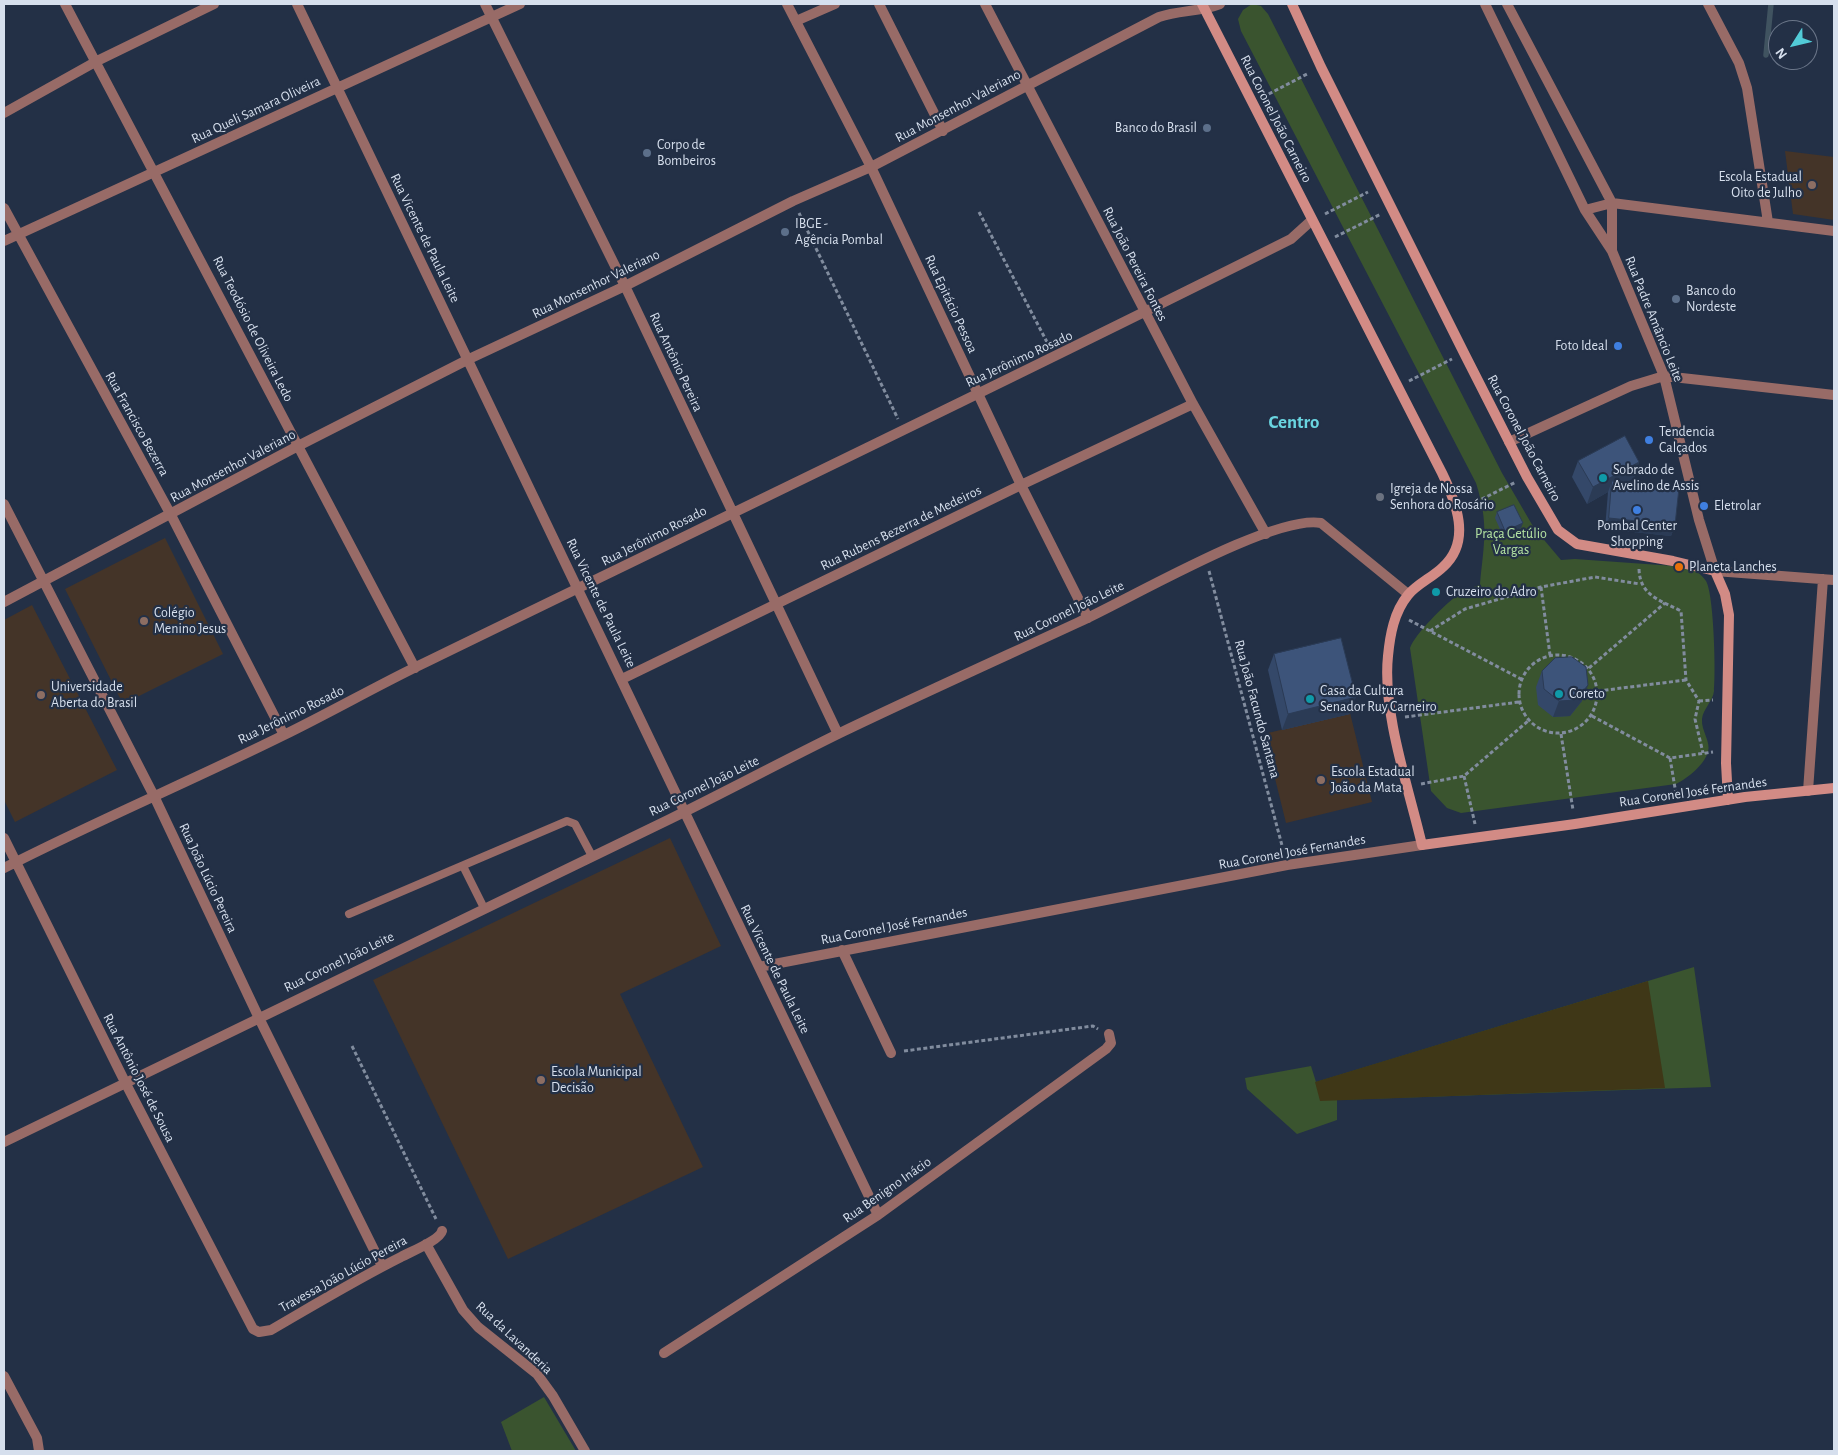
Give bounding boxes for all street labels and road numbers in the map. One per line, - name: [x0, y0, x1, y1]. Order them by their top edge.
- street label: Rua Coronel João Carneiro: [1237, 52, 1315, 186]
- street label: Rua Monsenhor Valeriano: [892, 66, 1024, 146]
- street label: Rua Queli Samara Oliveira: [189, 73, 323, 147]
- street label: Rua Vicente de Paula Leite: [386, 171, 464, 305]
- street label: Rua João Pereira Fontes: [1099, 204, 1171, 324]
- street label: Rua Monsenhor Valeriano: [530, 246, 662, 322]
- street label: Rua Epitácio Pessoa: [921, 252, 981, 356]
- street label: Rua Teodósio de Oliveira Ledo: [209, 253, 297, 405]
- street label: Rua Padre Amâncio Leite: [1621, 254, 1687, 384]
- street label: Rua Antônio Pereira: [646, 310, 706, 414]
- street label: Rua Jerônimo Rosado: [963, 327, 1075, 391]
- street label: Rua Francisco Bezerra: [101, 369, 173, 479]
- street label: Rua Coronel João Carneiro: [1483, 372, 1565, 504]
- street label: Rua Monsenhor Valeriano: [167, 426, 299, 506]
- street label: Rua Rubens Bezerra de Medeiros: [818, 482, 984, 574]
- street label: Rua Jerônimo Rosado: [598, 502, 710, 570]
- street label: Rua Vicente de Paula Leite: [562, 536, 640, 670]
- street label: Rua Coronel João Leite: [1011, 577, 1127, 645]
- street label: Rua João Facundo Santana: [1230, 638, 1284, 780]
- street label: Rua Jerônimo Rosado: [235, 682, 347, 748]
- street label: Rua Coronel João Leite: [646, 752, 762, 820]
- street label: Rua Coronel José Fernandes: [1618, 773, 1768, 811]
- street label: Rua João Lúcio Pereira: [175, 820, 241, 936]
- street label: Rua Coronel José Fernandes: [1217, 831, 1367, 873]
- street label: Rua Vicente de Paula Leite: [736, 902, 814, 1036]
- street label: Rua Coronel José Fernandes: [819, 904, 969, 948]
- street label: Rua Coronel João Leite: [281, 928, 397, 996]
- street label: Rua Antônio José de Sousa: [99, 1011, 179, 1145]
- street label: Rua Benigno Inácio: [840, 1153, 934, 1227]
- street label: Travessa João Lúcio Pereira: [276, 1232, 410, 1316]
- street label: Rua da Lavanderia: [472, 1298, 556, 1378]

